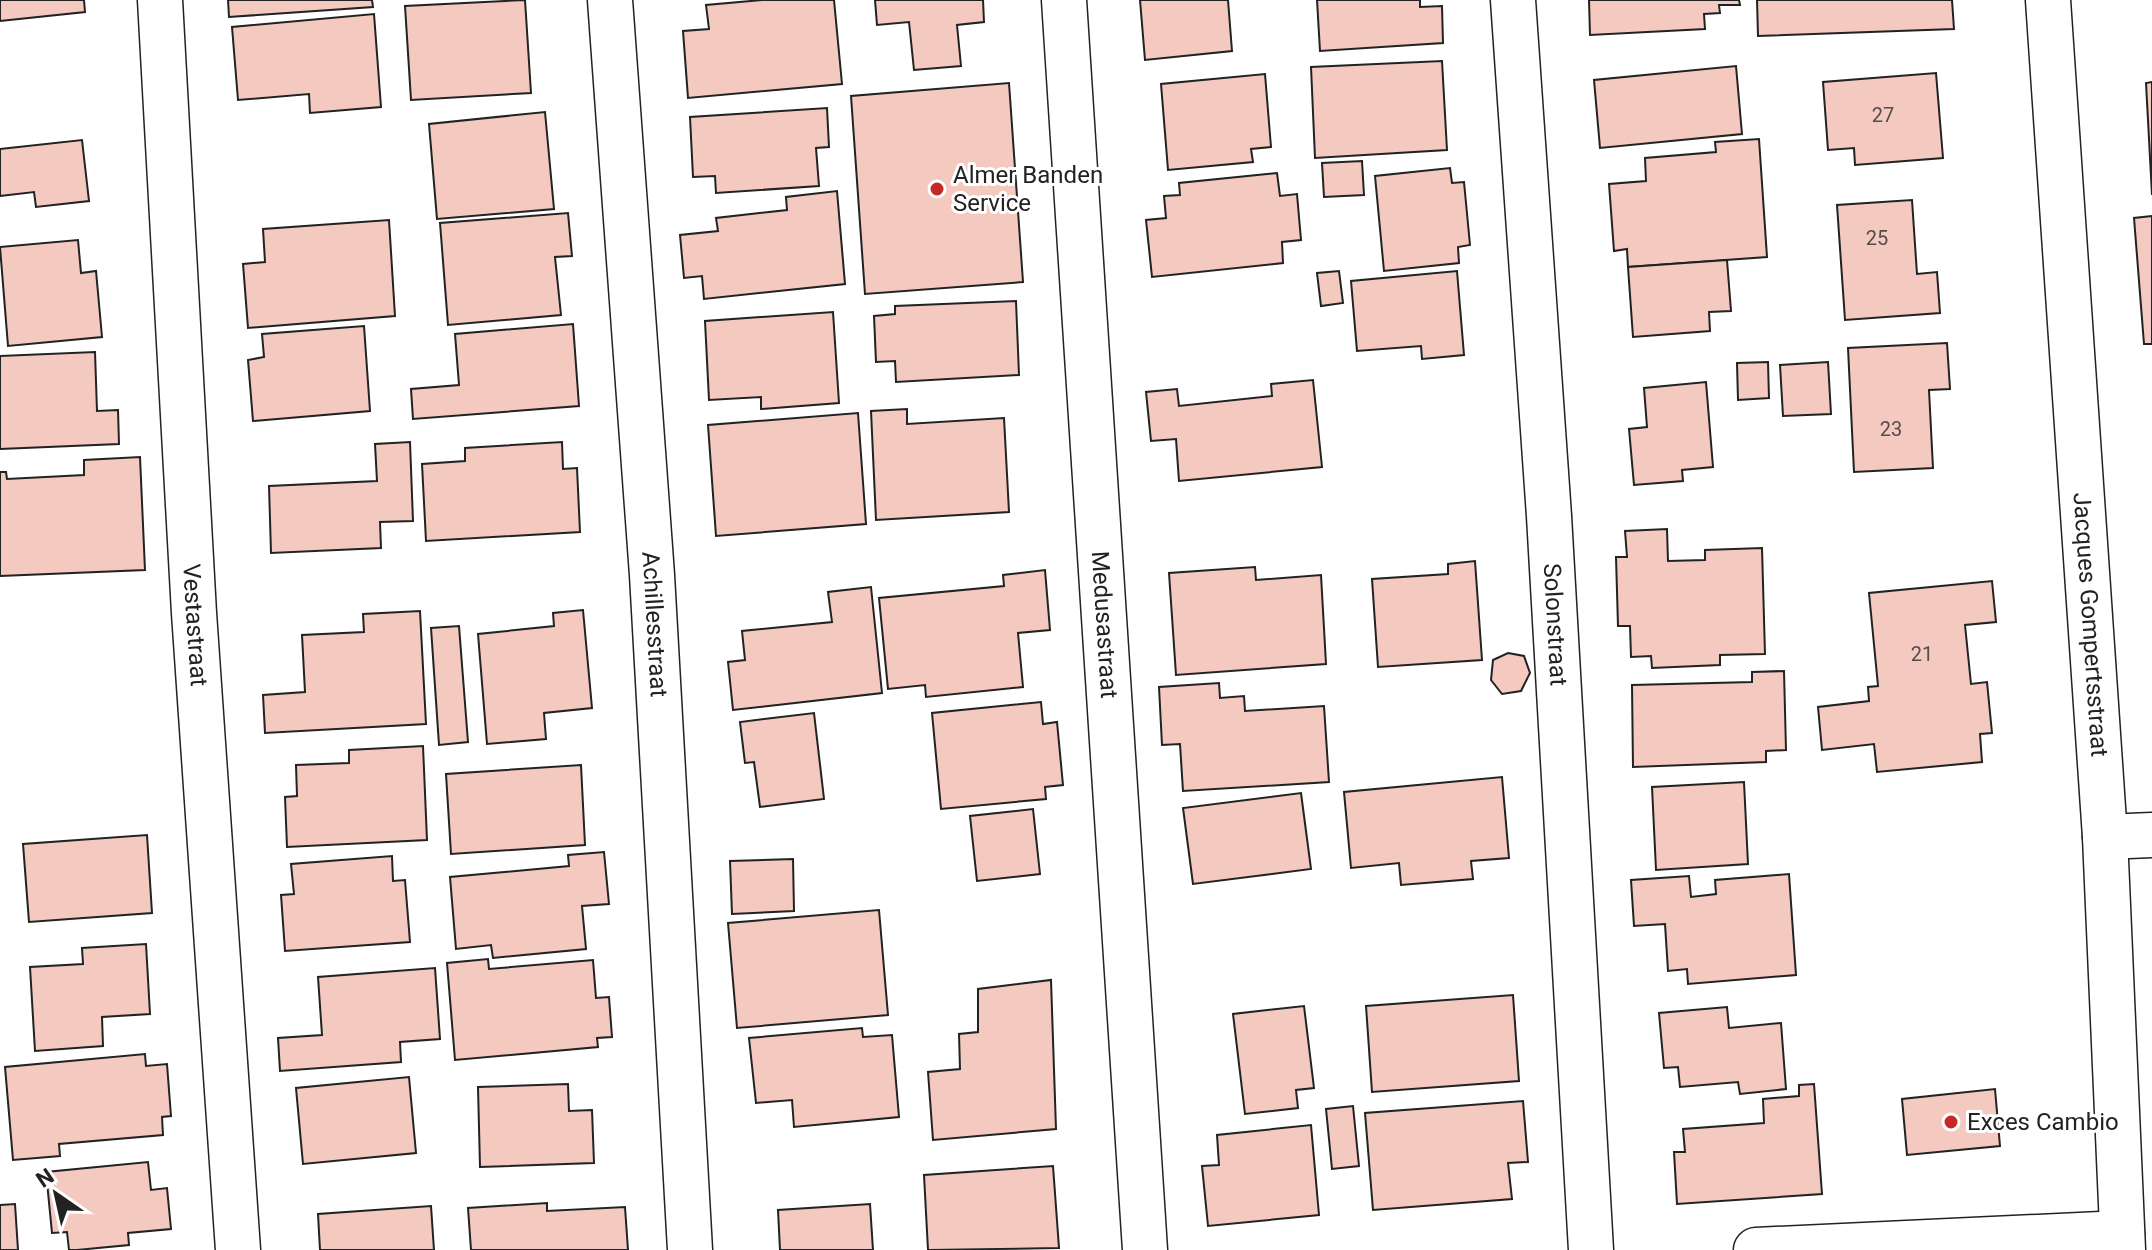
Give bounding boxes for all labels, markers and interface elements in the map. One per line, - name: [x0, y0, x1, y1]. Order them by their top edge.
- house number: 27: [1872, 103, 1894, 127]
- place label: Almer Banden Service: [953, 161, 1103, 217]
- marker: Almer Banden Service: [928, 180, 946, 198]
- house number: 25: [1866, 226, 1888, 250]
- house number: 23: [1880, 417, 1902, 441]
- street label: Jacques Gompertsstraat: [2068, 491, 2114, 758]
- street label: Medusastraat: [1086, 550, 1123, 699]
- street label: Achillesstraat: [636, 551, 673, 698]
- street label: Vestastraat: [177, 563, 213, 687]
- street label: Solonstraat: [1538, 563, 1573, 687]
- house number: 21: [1911, 642, 1933, 666]
- place label: Exces Cambio: [1967, 1108, 2119, 1136]
- marker: Exces Cambio: [1942, 1113, 1960, 1131]
- north arrow: [16, 1154, 96, 1234]
- text: N: [32, 1163, 59, 1193]

